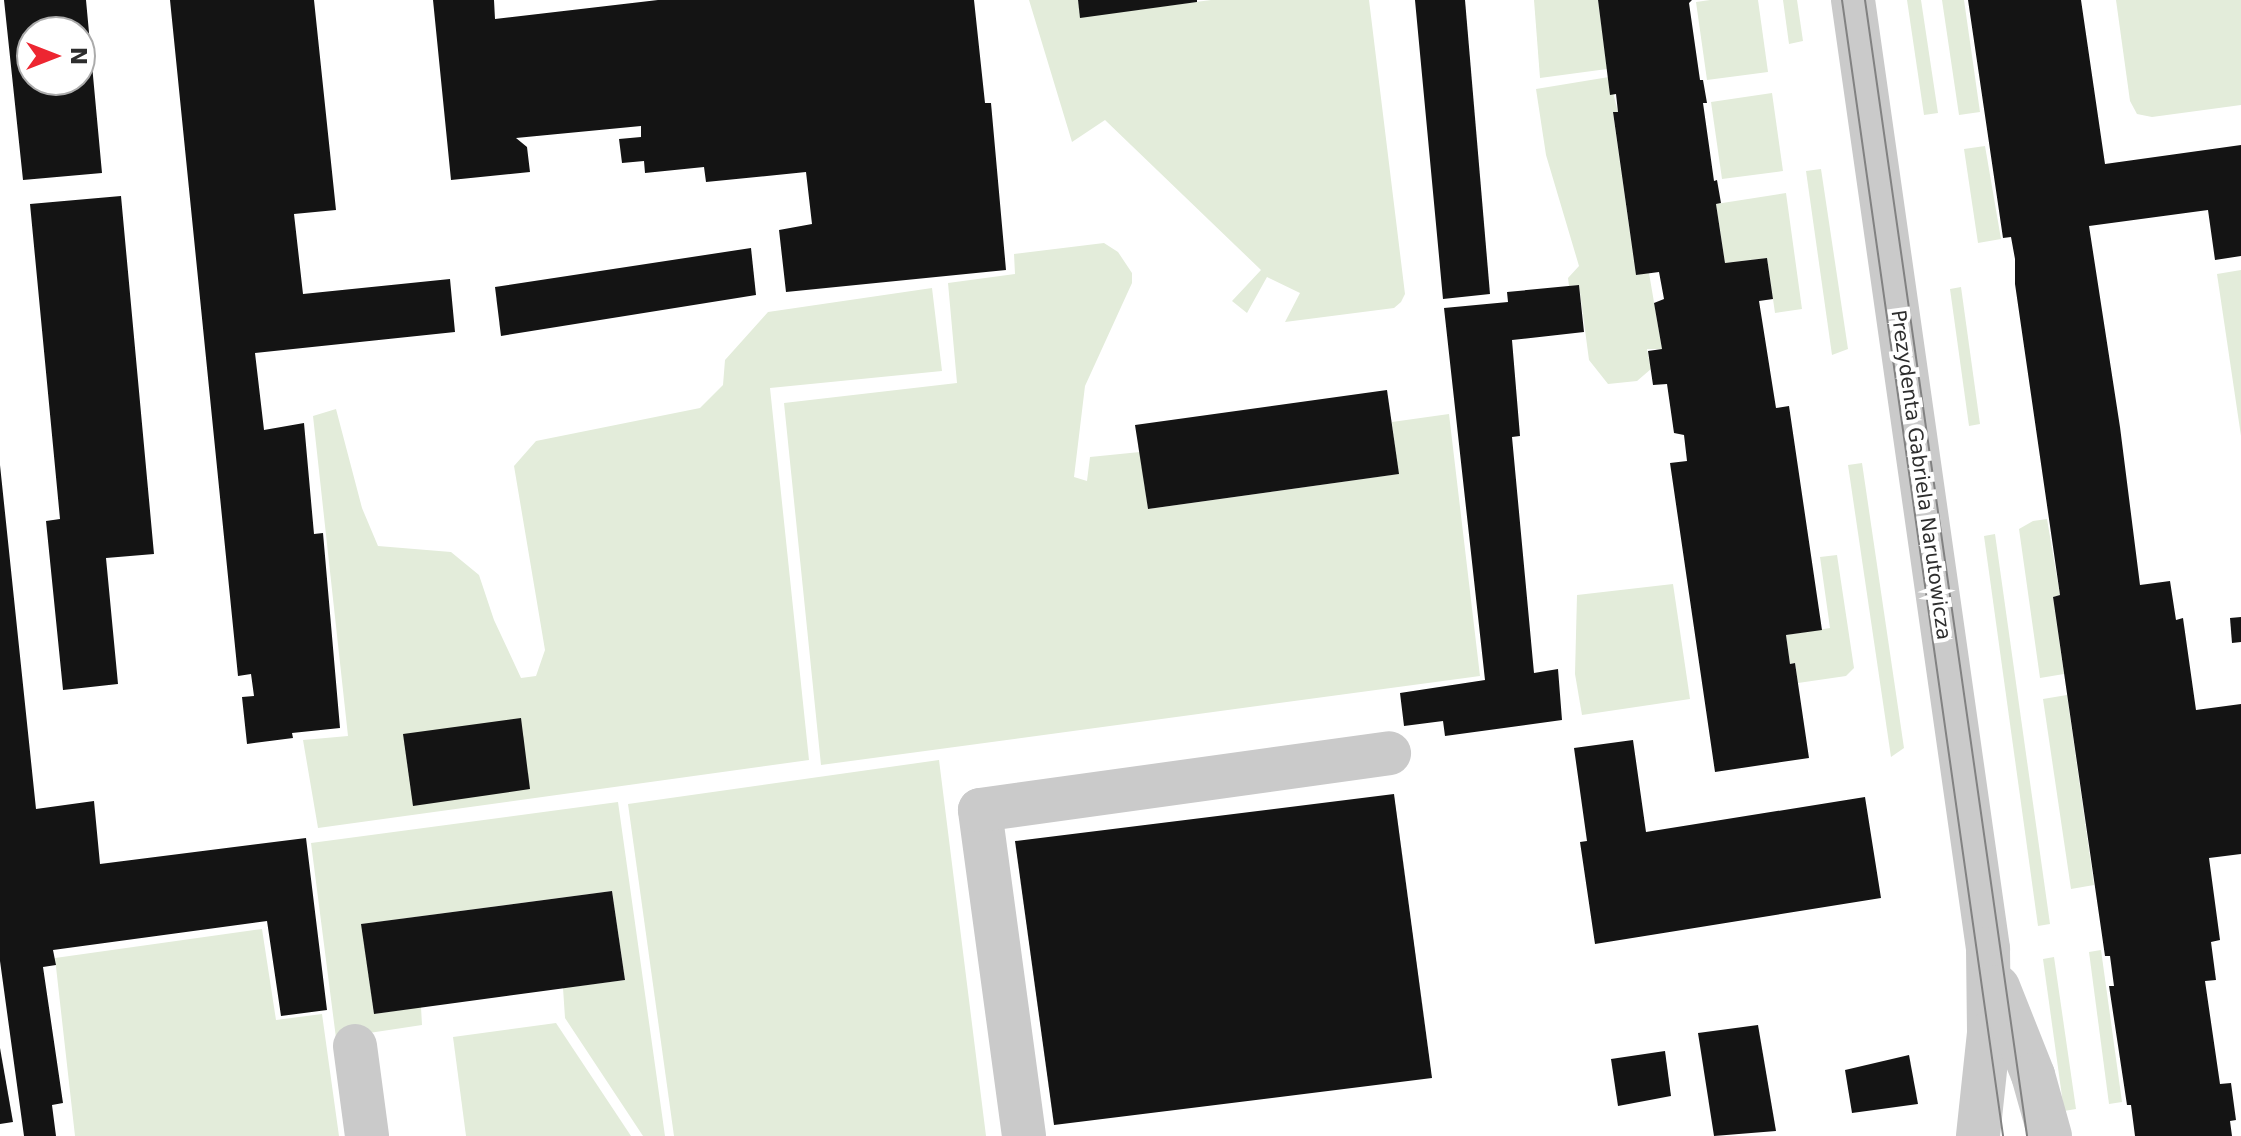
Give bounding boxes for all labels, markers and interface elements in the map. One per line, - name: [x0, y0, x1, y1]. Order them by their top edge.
- north arrow: [16, 16, 96, 96]
- text: N: [66, 47, 91, 65]
- street label: Prezydenta Gabriela Narutowicza: [1886, 309, 1956, 641]

